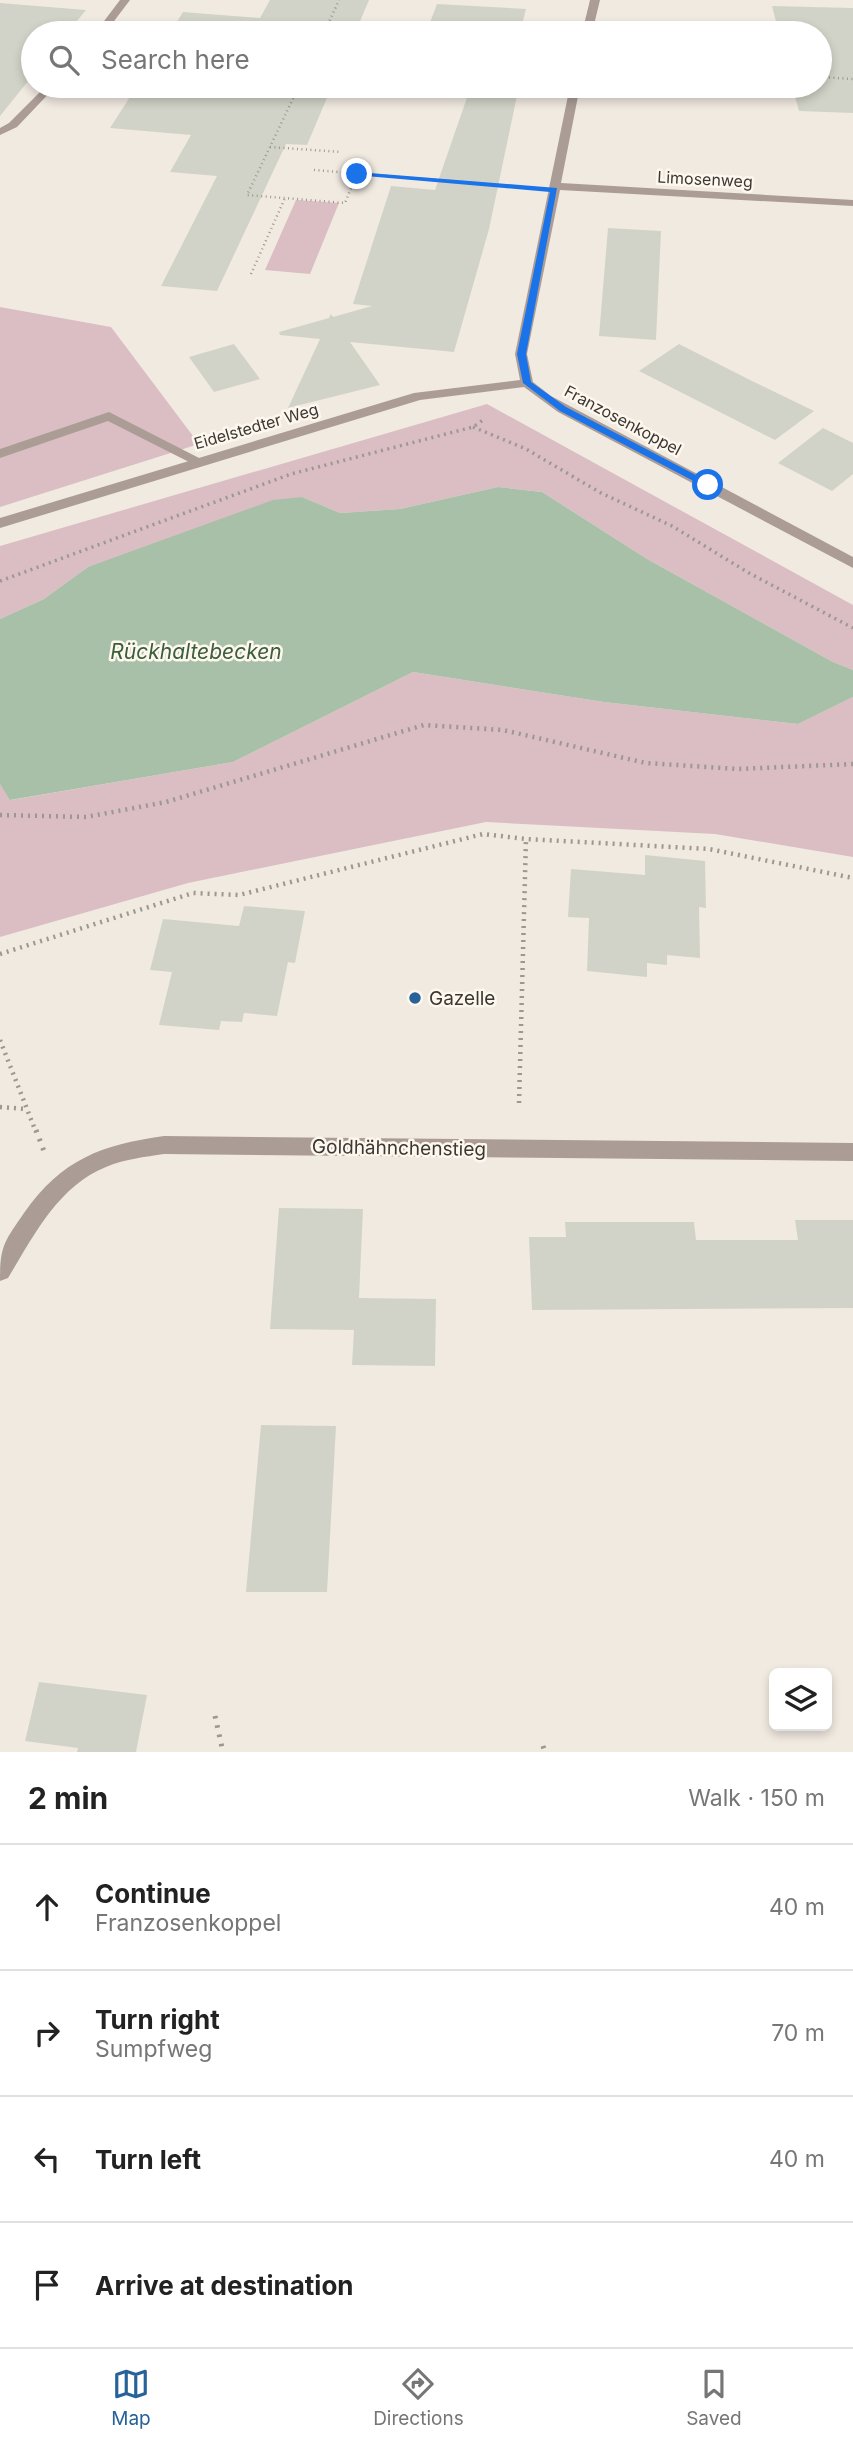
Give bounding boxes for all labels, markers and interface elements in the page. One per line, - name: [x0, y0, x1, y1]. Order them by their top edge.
- search box: [21, 21, 832, 98]
- icon: search: [45, 41, 83, 79]
- text: Search here: [101, 44, 250, 75]
- route end: [341, 158, 372, 189]
- street label: Limosenweg: [657, 167, 753, 191]
- street label: Franzosenkoppel: [561, 381, 685, 459]
- street label: Eidelstedter Weg: [192, 399, 320, 453]
- route start: [692, 469, 723, 500]
- water label: Rückhaltebecken: [110, 639, 282, 664]
- place label: Gazelle: [429, 987, 495, 1010]
- marker: Gazelle: [407, 990, 423, 1006]
- street label: Goldhähnchenstieg: [312, 1135, 486, 1161]
- map controls: [769, 1668, 832, 1731]
- button: layers: [769, 1668, 832, 1731]
- text: 2 min: [28, 1780, 108, 1816]
- text: Walk · 150 m: [688, 1784, 825, 1812]
- text: Continue: [95, 1878, 211, 1909]
- icon: ahead: [28, 1888, 66, 1926]
- text: 40 m: [769, 1893, 825, 1921]
- text: Franzosenkoppel: [95, 1909, 281, 1937]
- text: Turn right: [95, 2004, 220, 2035]
- icon: right: [28, 2014, 66, 2052]
- text: 70 m: [771, 2019, 825, 2047]
- text: Sumpfweg: [95, 2035, 212, 2063]
- icon: left: [28, 2140, 66, 2178]
- text: Turn left: [95, 2144, 201, 2175]
- text: 40 m: [769, 2145, 825, 2173]
- icon: arrive: [28, 2266, 66, 2304]
- text: Arrive at destination: [95, 2270, 354, 2301]
- tab: Map: [111, 2365, 151, 2430]
- tab: Directions: [373, 2365, 464, 2430]
- tab: Saved: [686, 2365, 742, 2430]

